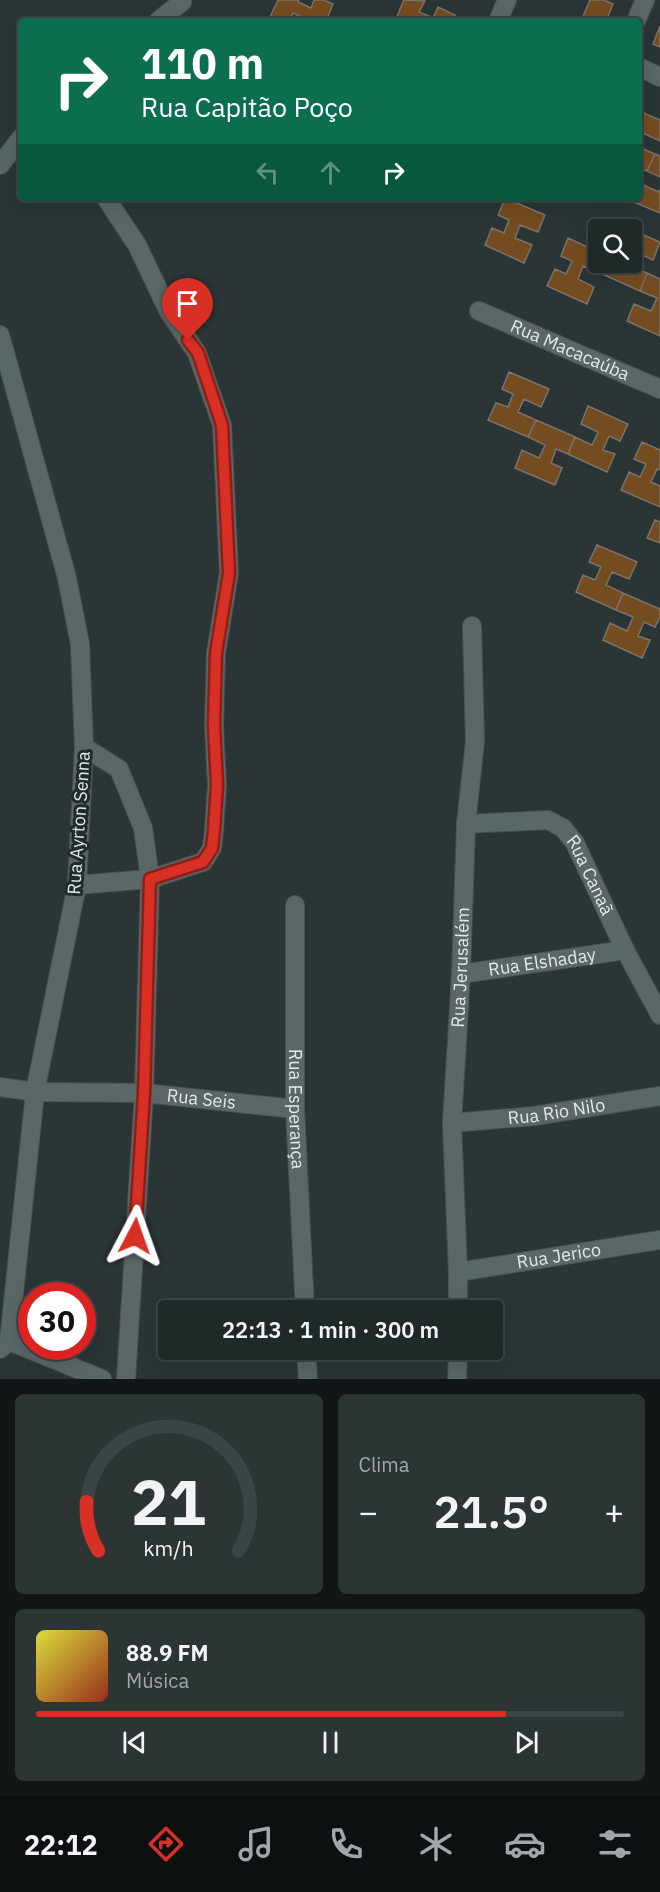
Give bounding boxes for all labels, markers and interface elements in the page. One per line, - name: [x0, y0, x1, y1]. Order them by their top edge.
- text: 110 m: [141, 36, 264, 91]
- icon: right: [42, 42, 120, 120]
- text: Rua Capitão Poço: [141, 89, 353, 124]
- icon: left: [251, 156, 284, 189]
- icon: ahead: [314, 156, 347, 189]
- icon: right: [377, 156, 410, 189]
- map controls: [588, 219, 642, 273]
- button: search: [588, 219, 642, 273]
- pin: [162, 278, 213, 340]
- icon: arrive: [171, 287, 204, 320]
- street label: Rua Macacaúba: [507, 314, 634, 386]
- street label: Rua Ayrton Senna: [62, 750, 95, 895]
- street label: Rua Canaã: [562, 830, 619, 919]
- street label: Rua Jerusalém: [446, 907, 474, 1028]
- street label: Rua Elshaday: [487, 942, 597, 981]
- street label: Rua Esperança: [284, 1049, 310, 1170]
- street label: Rua Seis: [166, 1083, 237, 1114]
- street label: Rua Rio Nilo: [507, 1093, 607, 1129]
- position arrow: [103, 1204, 167, 1268]
- street label: Rua Jerico: [515, 1238, 602, 1274]
- speed limit sign: 30: [18, 1282, 96, 1360]
- text: 22:13 · 1 min · 300 m: [222, 1315, 439, 1344]
- text: Clima: [359, 1451, 410, 1478]
- text: 21: [131, 1461, 206, 1542]
- text: 21.5°: [433, 1482, 549, 1540]
- text: −: [359, 1490, 378, 1533]
- text: +: [604, 1490, 624, 1533]
- text: km/h: [144, 1534, 194, 1562]
- text: 88.9 FM: [126, 1638, 209, 1667]
- text: Música: [126, 1667, 189, 1694]
- icon: previous: [118, 1726, 151, 1759]
- icon: pause: [314, 1726, 347, 1759]
- icon: next: [510, 1726, 543, 1759]
- icon: directions: [145, 1823, 187, 1865]
- icon: music: [235, 1823, 277, 1865]
- icon: phone: [325, 1823, 367, 1865]
- icon: climate: [415, 1823, 457, 1865]
- icon: car: [504, 1823, 546, 1865]
- icon: filters: [594, 1823, 636, 1865]
- text: 22:12: [24, 1827, 98, 1862]

